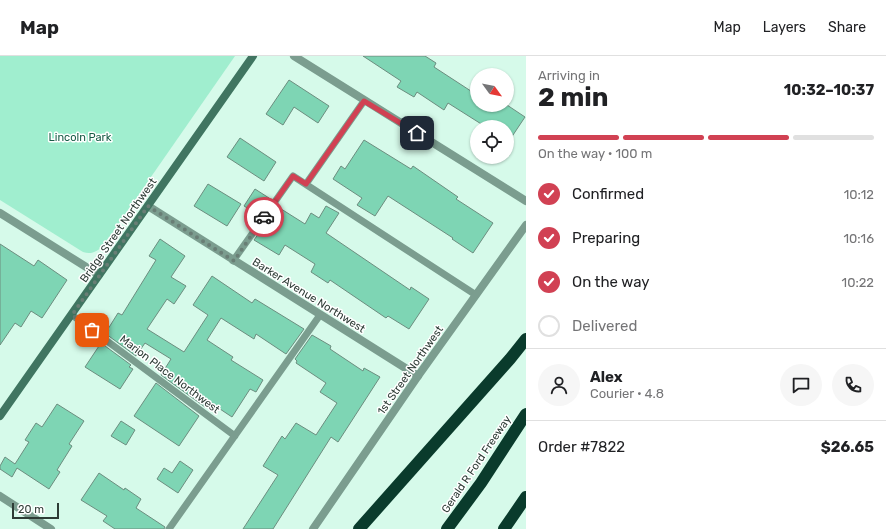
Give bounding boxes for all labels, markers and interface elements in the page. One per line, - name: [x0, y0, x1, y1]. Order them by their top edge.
- text: Map: [20, 16, 59, 39]
- text: Map: [714, 19, 741, 36]
- text: Layers: [763, 19, 806, 36]
- text: Share: [828, 19, 866, 36]
- north arrow: [470, 68, 514, 112]
- map controls: [470, 68, 514, 164]
- text: Arriving in: [538, 68, 600, 83]
- text: 10:32–10:37: [784, 81, 874, 99]
- text: 2 min: [538, 82, 608, 113]
- pin: [400, 116, 434, 150]
- button: locate: [470, 120, 514, 164]
- icon: home: [406, 122, 428, 144]
- park label: Lincoln Park: [49, 131, 112, 144]
- text: On the way · 100 m: [538, 146, 652, 161]
- street label: Bridge Street Northwest: [77, 175, 160, 285]
- icon: check: [538, 183, 560, 205]
- text: Confirmed: [572, 185, 644, 203]
- text: 10:12: [844, 187, 874, 202]
- courier: [244, 197, 284, 237]
- icon: car: [253, 206, 275, 228]
- icon: check: [538, 227, 560, 249]
- text: Preparing: [572, 229, 640, 247]
- text: 10:16: [843, 231, 874, 246]
- street label: Barker Avenue Northwest: [250, 255, 368, 336]
- icon: check: [538, 271, 560, 293]
- text: On the way: [572, 273, 650, 291]
- text: 10:22: [842, 275, 874, 290]
- pin: [75, 313, 109, 347]
- text: Delivered: [572, 317, 637, 335]
- icon: bag: [81, 319, 103, 341]
- street label: 1st Street Northwest: [375, 323, 446, 417]
- street label: Marion Place Northwest: [117, 333, 223, 417]
- button: person: [538, 364, 580, 406]
- button: chat: [780, 364, 822, 406]
- button: phone: [832, 364, 874, 406]
- text: Alex: [590, 368, 623, 386]
- text: Courier · 4.8: [590, 386, 664, 401]
- street label: Gerald R Ford Freeway: [439, 413, 514, 515]
- text: Order #7822: [538, 438, 625, 456]
- text: $26.65: [821, 438, 874, 456]
- scale bar: [12, 501, 59, 520]
- text: 20 m: [18, 503, 44, 516]

